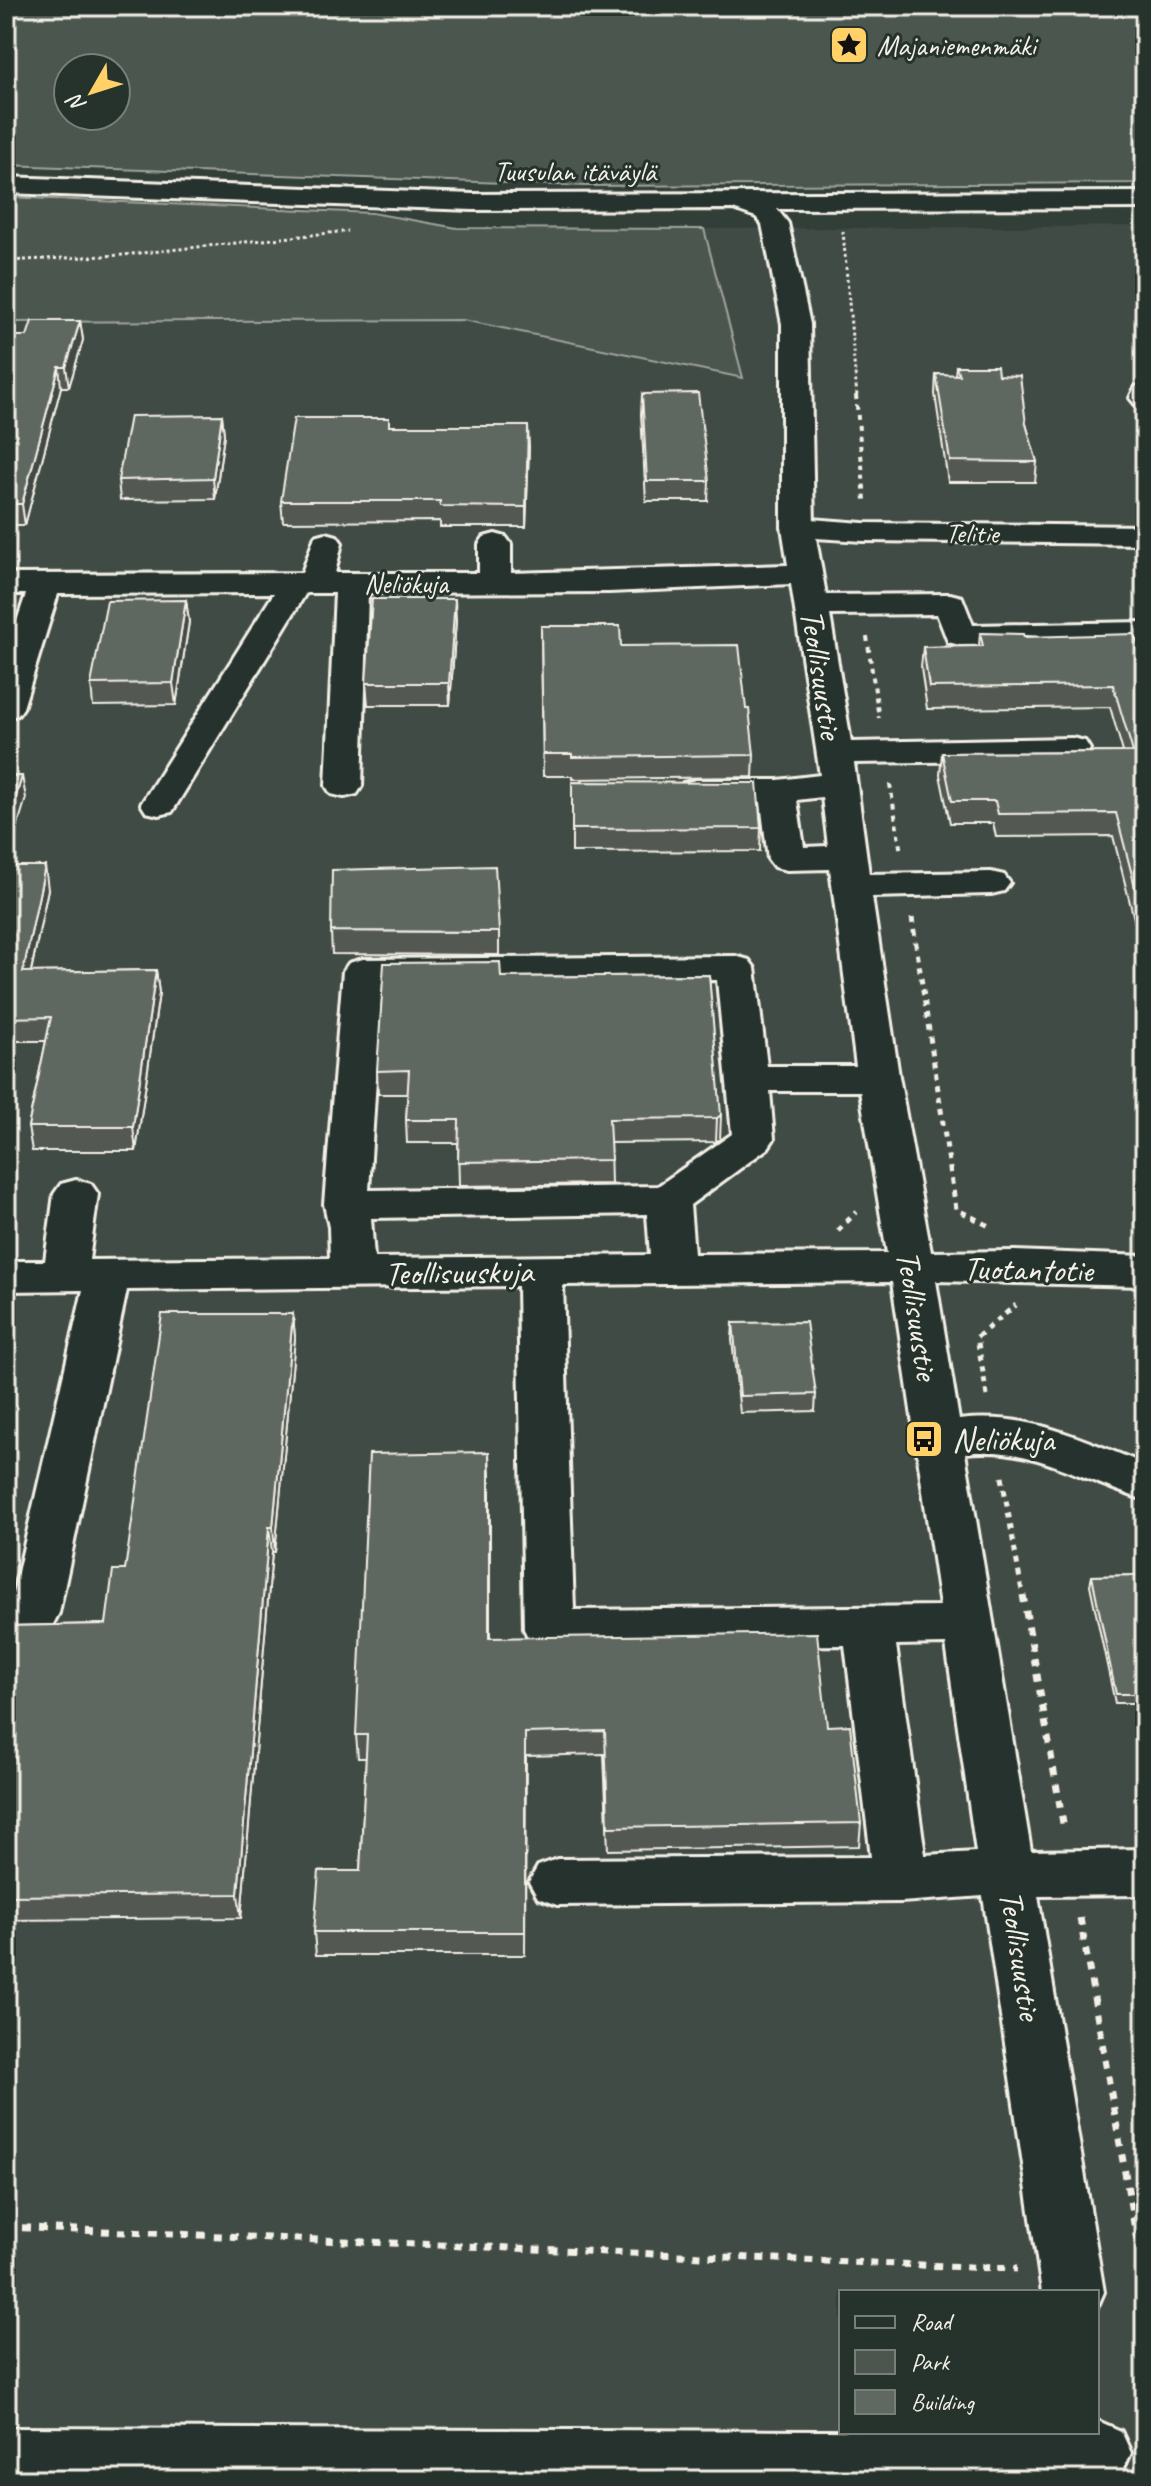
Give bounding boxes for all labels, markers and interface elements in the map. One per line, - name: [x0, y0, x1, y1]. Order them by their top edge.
- place icon: Majaniemenmäki: [828, 24, 870, 66]
- place label: Majaniemenmäki: [877, 28, 1040, 63]
- north arrow: [52, 52, 132, 132]
- text: N: [60, 87, 92, 118]
- street label: Tuusulan itäväylä: [494, 154, 658, 189]
- street label: Telitie: [945, 515, 1001, 551]
- street label: Neliökuja: [364, 566, 450, 601]
- street label: Teollisuustie: [791, 606, 854, 745]
- street label: Tuotantotie: [963, 1246, 1095, 1292]
- street label: Teollisuustie: [887, 1247, 950, 1386]
- street label: Teollisuuskuja: [384, 1249, 536, 1295]
- bus stop icon: Neliökuja: [903, 1418, 945, 1460]
- place label: Neliökuja: [952, 1418, 1056, 1461]
- street label: Teollisuustie: [990, 1887, 1053, 2026]
- legend: [839, 2290, 1099, 2434]
- text: Road: [911, 2307, 955, 2337]
- text: Park: [911, 2347, 951, 2377]
- text: Building: [911, 2387, 976, 2417]

